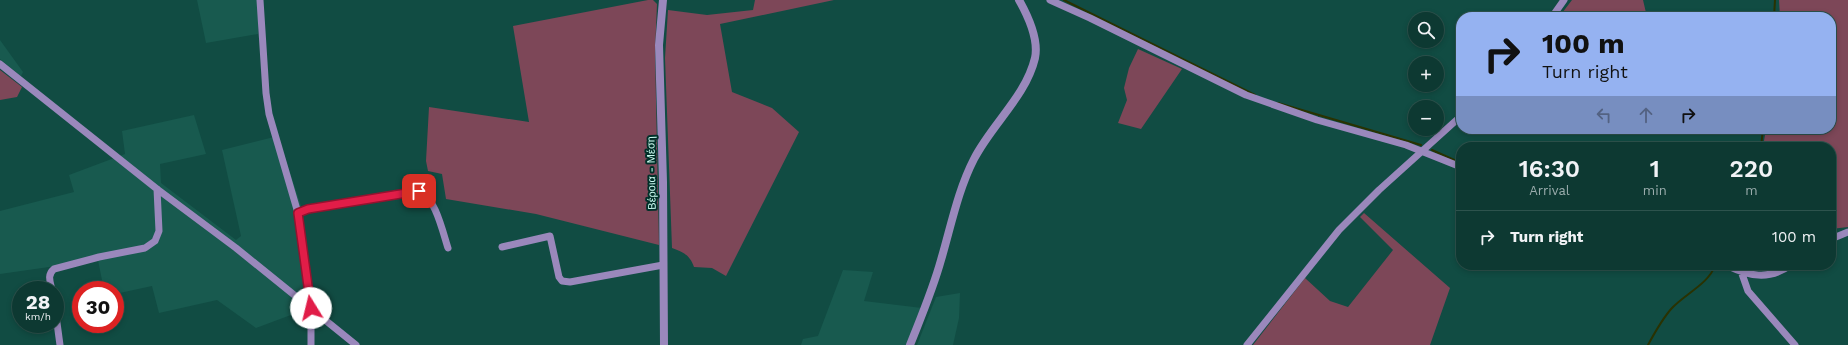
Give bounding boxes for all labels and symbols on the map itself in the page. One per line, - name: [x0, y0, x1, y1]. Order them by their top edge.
- street label: Βέροια - Μέση: [644, 136, 659, 210]
- pin: [402, 174, 436, 208]
- speed limit sign: 30: [72, 281, 124, 333]
- position arrow: [290, 287, 332, 329]

